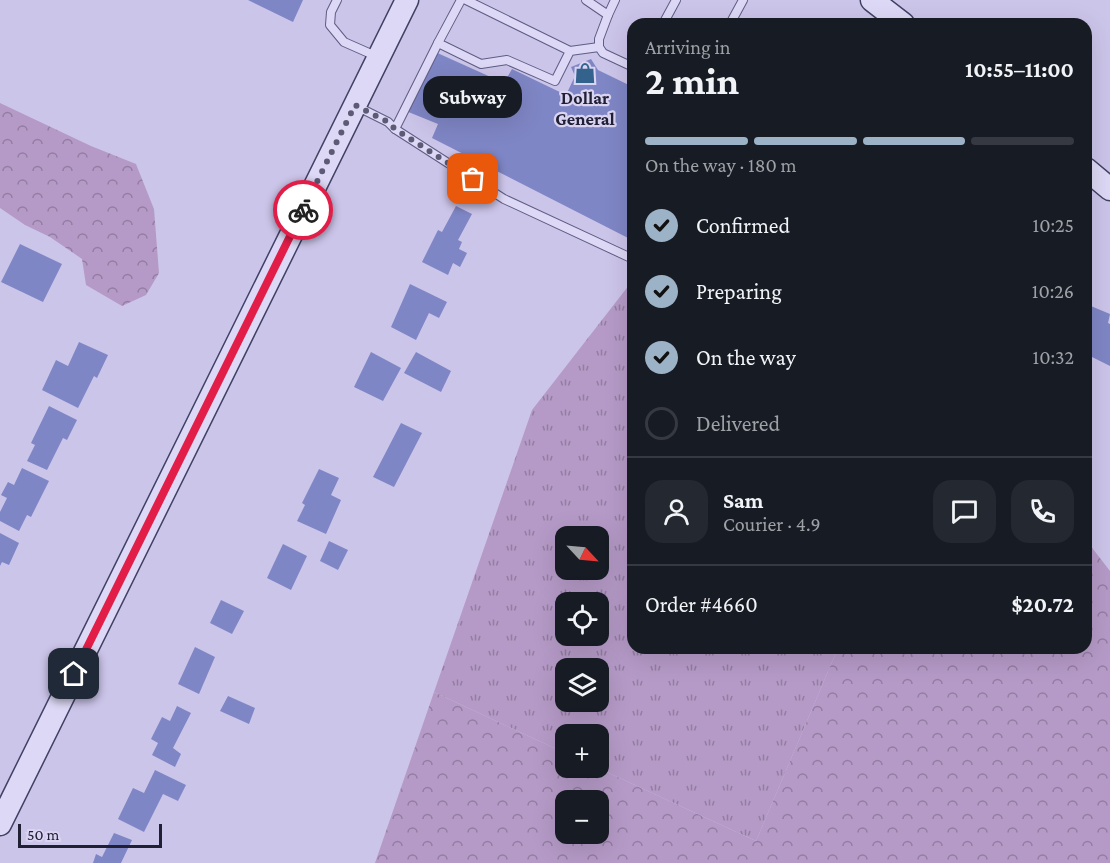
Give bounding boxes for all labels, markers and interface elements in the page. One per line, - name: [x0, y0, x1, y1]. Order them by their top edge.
- text: Arriving in: [645, 36, 730, 58]
- text: 10:55–11:00: [965, 57, 1074, 82]
- text: 2 min: [645, 59, 739, 102]
- shop icon: Dollar General: [573, 61, 597, 85]
- callout: Subway: [424, 77, 522, 119]
- text: Subway: [439, 86, 506, 108]
- place label: Dollar General: [555, 88, 615, 129]
- pin: [447, 153, 498, 204]
- text: On the way · 180 m: [645, 154, 797, 176]
- icon: bag: [456, 162, 489, 195]
- courier: [273, 180, 333, 240]
- icon: bike: [287, 194, 320, 227]
- icon: check: [645, 209, 678, 242]
- text: Confirmed: [696, 213, 790, 238]
- text: 10:25: [1033, 214, 1074, 236]
- icon: check: [645, 275, 678, 308]
- text: Preparing: [696, 279, 782, 304]
- text: 10:26: [1032, 280, 1074, 302]
- icon: check: [645, 341, 678, 374]
- text: On the way: [696, 345, 796, 370]
- text: 10:32: [1033, 346, 1074, 368]
- text: Delivered: [696, 411, 780, 436]
- button: person: [645, 480, 708, 543]
- button: chat: [933, 480, 996, 543]
- button: phone: [1011, 480, 1074, 543]
- text: Sam: [723, 488, 763, 513]
- text: Courier · 4.9: [723, 513, 821, 535]
- north arrow: [555, 526, 609, 580]
- map controls: [555, 526, 609, 844]
- button: locate: [555, 592, 609, 646]
- text: Order #4660: [645, 592, 758, 617]
- text: $20.72: [1012, 592, 1074, 617]
- pin: [48, 648, 99, 699]
- icon: home: [57, 657, 90, 690]
- button: layers: [555, 658, 609, 712]
- button: +: [555, 724, 609, 778]
- button: −: [555, 790, 609, 844]
- scale bar: [18, 821, 162, 848]
- text: 50 m: [27, 826, 59, 843]

